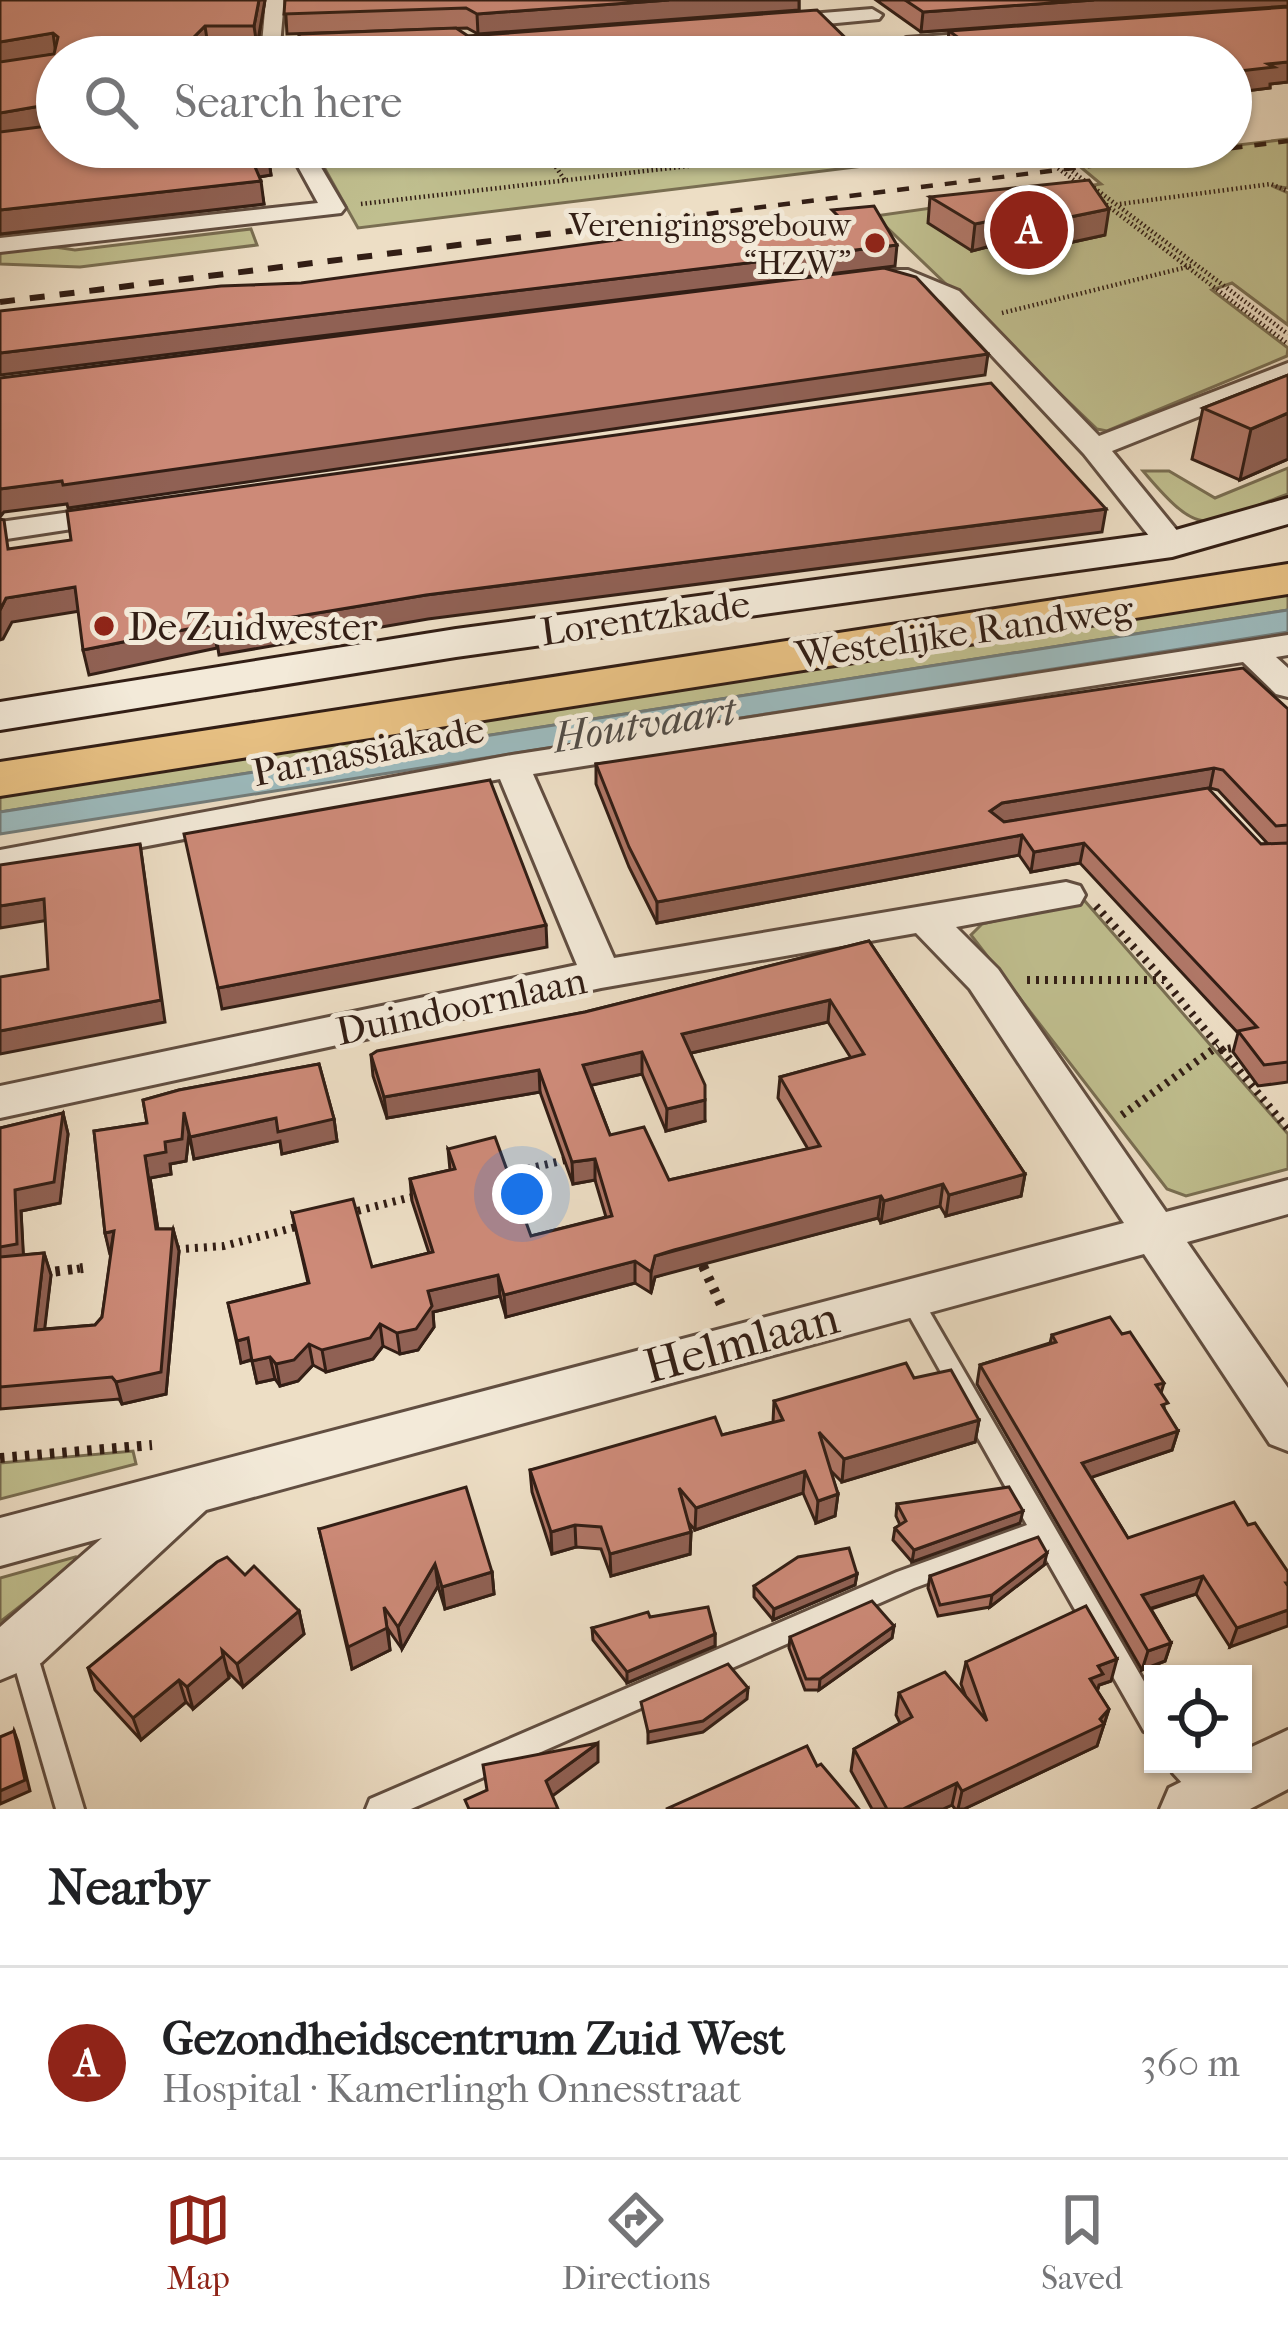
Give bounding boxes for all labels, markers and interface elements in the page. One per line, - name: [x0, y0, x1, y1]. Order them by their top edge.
- search box: [36, 36, 1252, 168]
- icon: search: [78, 69, 144, 135]
- text: Search here: [174, 76, 402, 129]
- pin: A: [990, 185, 1068, 275]
- place label: Verenigingsgebouw “HZW”: [568, 206, 852, 283]
- marker: Verenigingsgebouw “HZW”: [862, 230, 888, 256]
- street label: Lorentzkade: [538, 581, 753, 655]
- street label: Westelijke Randweg: [791, 585, 1137, 679]
- place label: De Zuidwester: [128, 604, 378, 650]
- marker: De Zuidwester: [91, 613, 117, 639]
- water label: Houtvaart: [547, 686, 741, 763]
- street label: Parnassiakade: [248, 706, 488, 796]
- street label: Duindoornlaan: [332, 957, 591, 1055]
- your location: [492, 1164, 552, 1224]
- street label: Helmlaan: [638, 1289, 845, 1395]
- map controls: [1144, 1665, 1252, 1773]
- button: locate: [1144, 1665, 1252, 1773]
- text: Nearby: [48, 1857, 209, 1917]
- text: Gezondheidscentrum Zuid West: [162, 2013, 785, 2066]
- text: A: [74, 2040, 100, 2086]
- text: 360 m: [1141, 2040, 1240, 2086]
- text: Hospital · Kamerlingh Onnesstraat: [162, 2066, 741, 2112]
- tab: Map: [165, 2187, 231, 2298]
- tab: Directions: [562, 2187, 710, 2298]
- tab: Saved: [1041, 2187, 1123, 2298]

